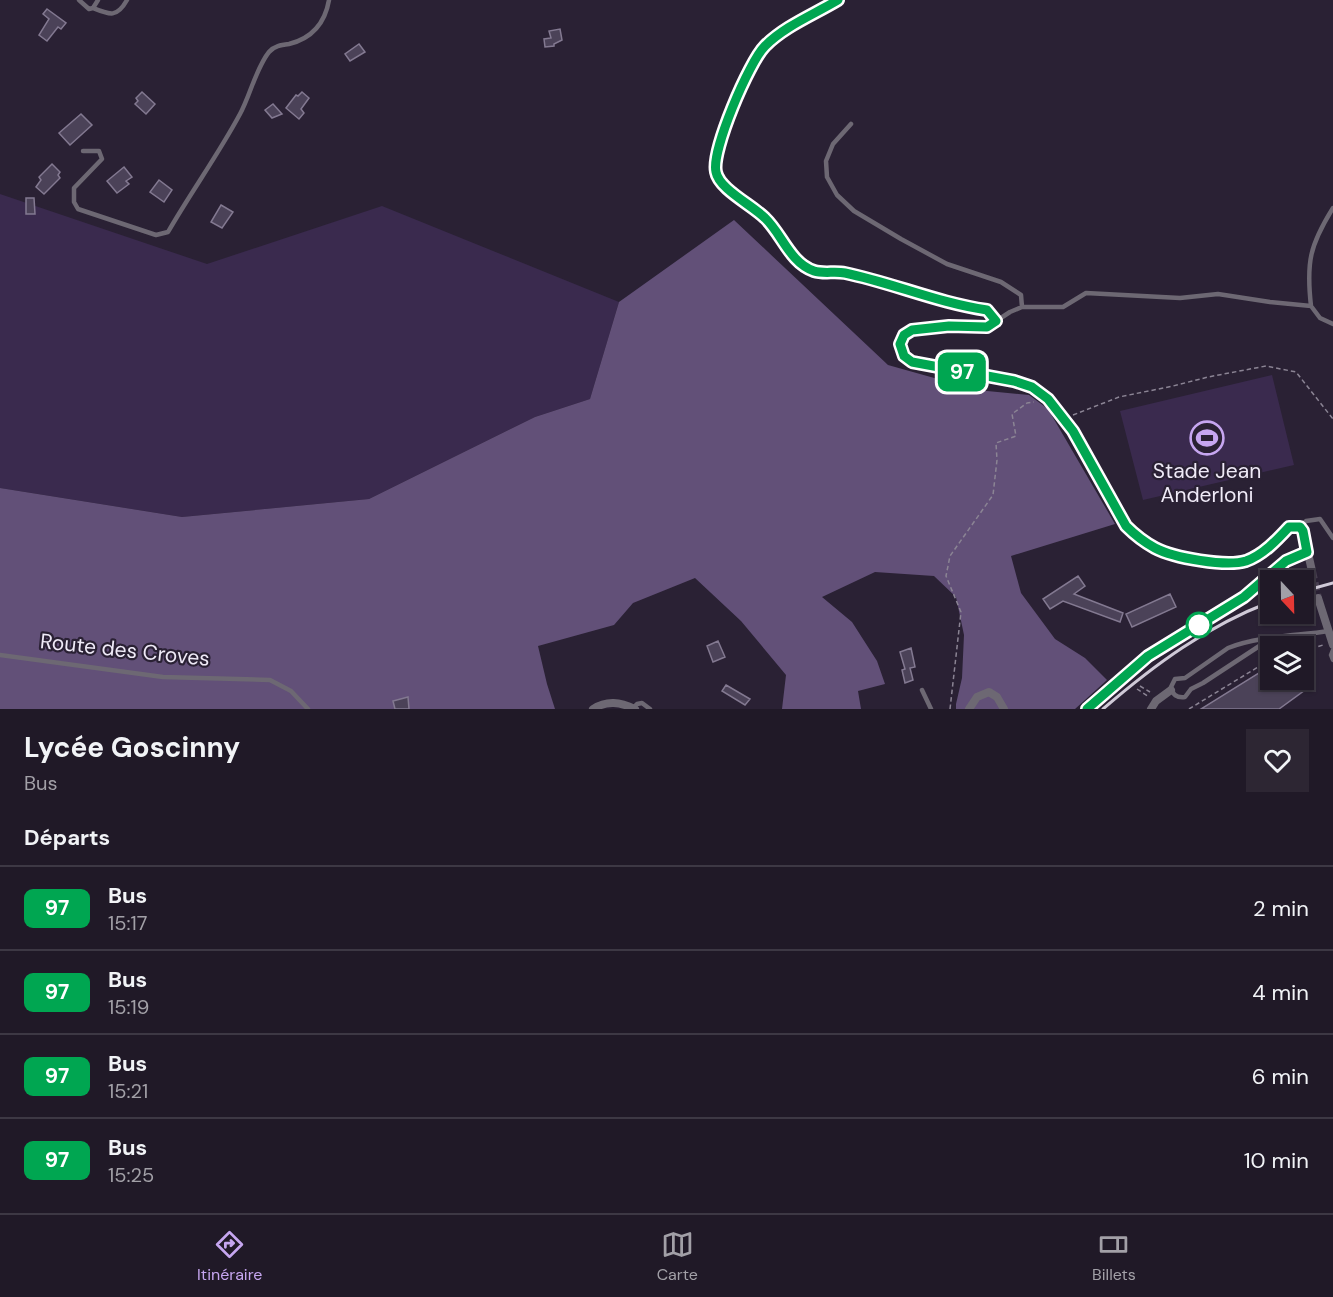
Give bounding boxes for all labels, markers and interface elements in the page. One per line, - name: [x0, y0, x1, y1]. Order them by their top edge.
- line badge: 97: [935, 352, 989, 392]
- text: 97: [950, 358, 974, 386]
- sports icon: Stade Jean Anderloni: [1189, 420, 1225, 456]
- place label: Stade Jean Anderloni: [1153, 457, 1261, 509]
- north arrow: [1260, 570, 1314, 624]
- map controls: [1260, 570, 1314, 690]
- unlabelled marker: [1186, 612, 1212, 638]
- street label: Route des Croves: [39, 627, 211, 673]
- button: layers: [1260, 636, 1314, 690]
- text: Lycée Goscinny: [24, 729, 240, 766]
- button: heart: [1246, 729, 1309, 792]
- text: Bus: [24, 770, 58, 796]
- text: Départs: [24, 823, 110, 852]
- text: Bus: [108, 881, 147, 910]
- text: 97: [45, 894, 69, 922]
- text: 2 min: [1253, 894, 1309, 923]
- text: 15:17: [108, 910, 147, 936]
- text: Bus: [108, 965, 147, 994]
- text: 97: [45, 978, 69, 1006]
- text: 4 min: [1252, 978, 1309, 1007]
- text: 15:19: [108, 994, 149, 1020]
- text: Bus: [108, 1049, 147, 1078]
- text: 97: [45, 1062, 69, 1090]
- text: 6 min: [1252, 1062, 1309, 1091]
- text: 15:21: [108, 1078, 148, 1104]
- text: Bus: [108, 1133, 147, 1162]
- text: 97: [45, 1146, 69, 1174]
- text: 10 min: [1244, 1146, 1309, 1175]
- text: 15:25: [108, 1162, 154, 1188]
- tab: Itinéraire: [197, 1228, 262, 1285]
- tab: Carte: [657, 1228, 698, 1285]
- tab: Billets: [1092, 1228, 1136, 1285]

